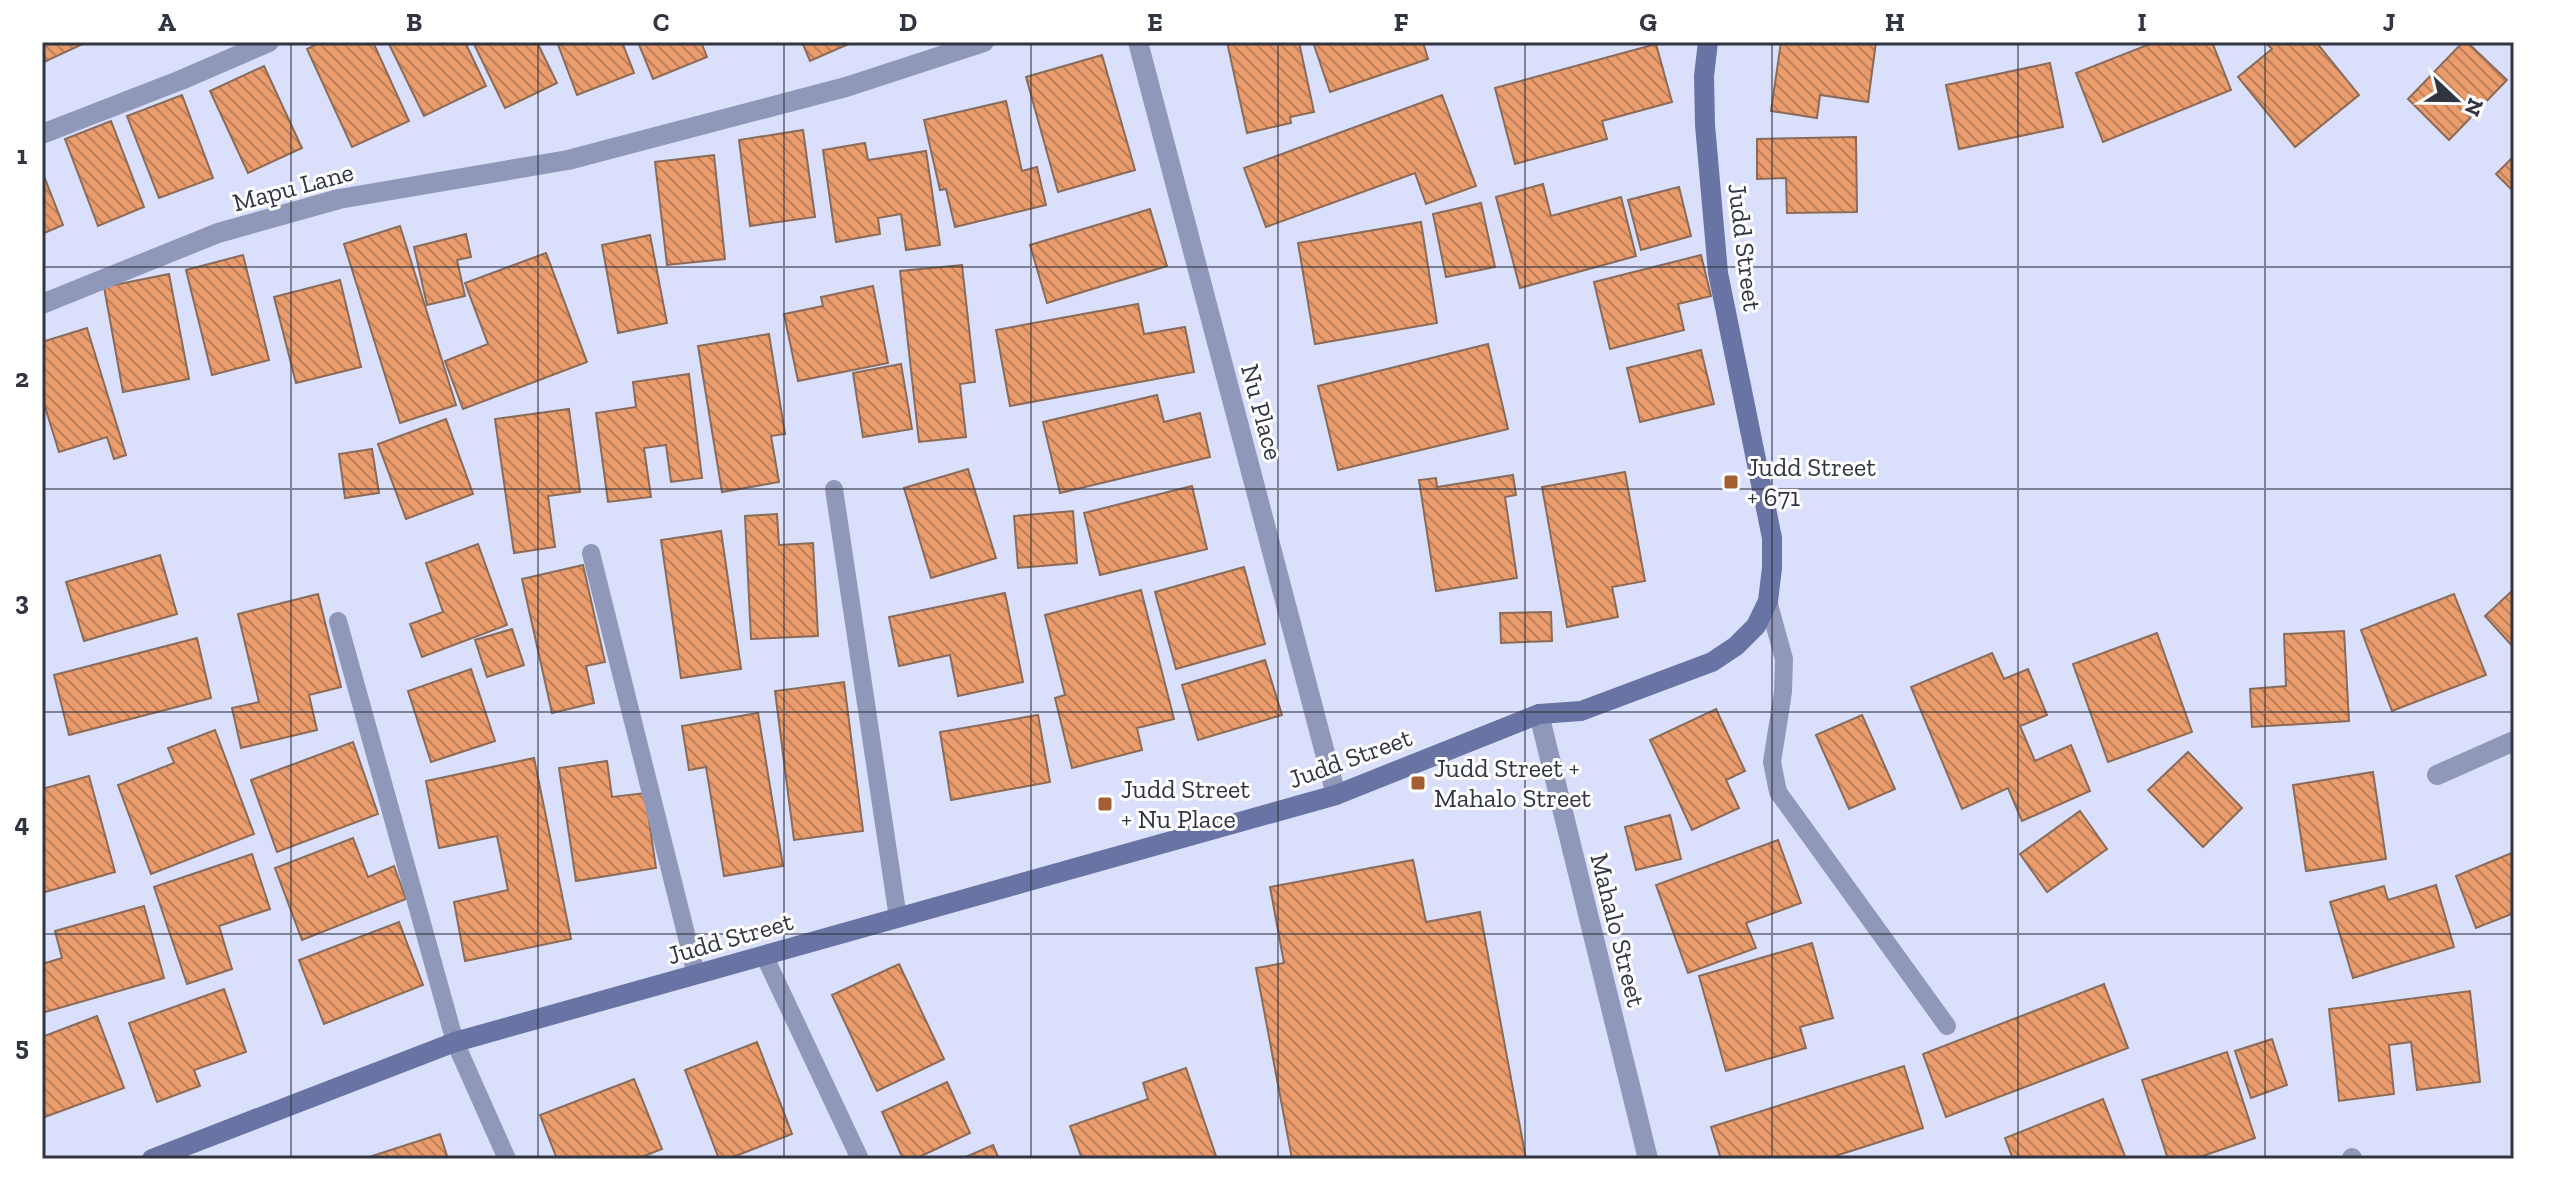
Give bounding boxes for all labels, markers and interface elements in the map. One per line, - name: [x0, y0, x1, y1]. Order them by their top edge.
- text: A: [158, 6, 176, 38]
- text: B: [406, 6, 422, 38]
- text: C: [653, 6, 669, 38]
- text: D: [899, 6, 917, 38]
- text: E: [1147, 6, 1163, 38]
- text: F: [1394, 6, 1409, 38]
- text: G: [1639, 6, 1657, 38]
- text: H: [1885, 6, 1905, 38]
- text: I: [2137, 6, 2147, 38]
- text: J: [2383, 6, 2395, 38]
- north arrow: [2416, 60, 2496, 140]
- text: N: [2458, 94, 2490, 120]
- text: 1: [17, 139, 28, 171]
- street label: Mapu Lane: [229, 156, 357, 218]
- street label: Judd Street: [1721, 181, 1769, 313]
- street label: Nu Place: [1234, 361, 1290, 463]
- text: 2: [15, 362, 29, 394]
- place label: Judd Street + 671: [1747, 451, 1876, 513]
- marker: Judd Street + 671: [1722, 473, 1740, 491]
- text: 3: [15, 585, 29, 617]
- street label: Judd Street: [1284, 721, 1416, 795]
- place label: Judd Street + Mahalo Street: [1434, 752, 1591, 814]
- place label: Judd Street + Nu Place: [1121, 773, 1250, 835]
- marker: Judd Street + Mahalo Street: [1409, 774, 1427, 792]
- marker: Judd Street + Nu Place: [1096, 795, 1114, 813]
- text: 4: [15, 807, 30, 839]
- street label: Mahalo Street: [1583, 850, 1653, 1010]
- street label: Judd Street: [664, 905, 797, 971]
- text: 5: [15, 1030, 29, 1062]

